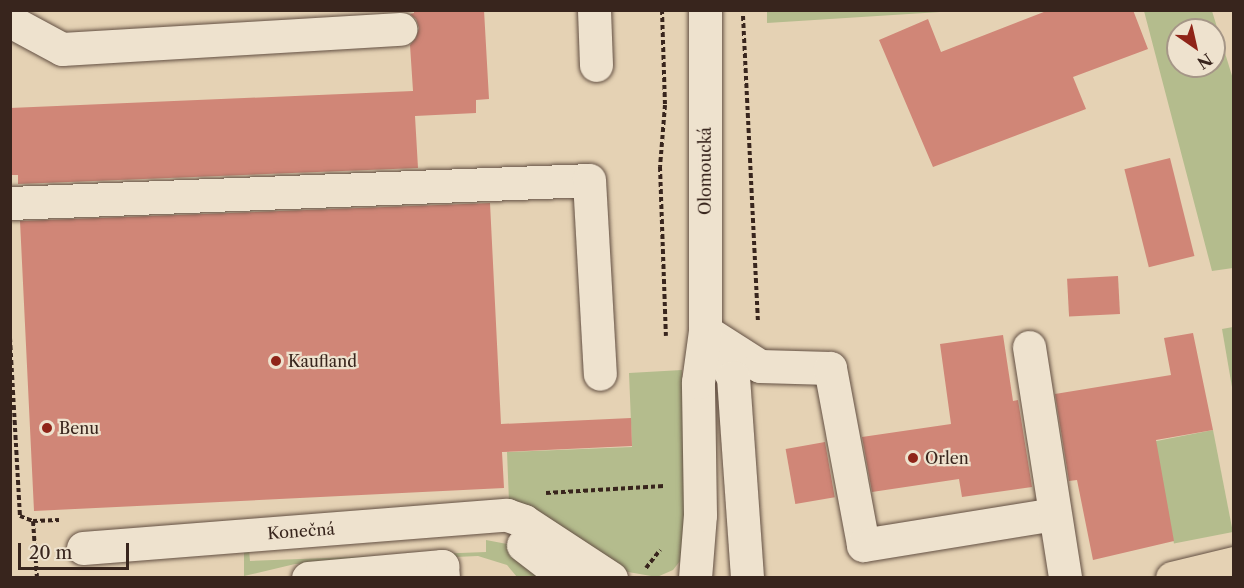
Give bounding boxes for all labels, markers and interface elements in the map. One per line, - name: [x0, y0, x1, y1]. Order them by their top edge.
- north arrow: [1166, 18, 1226, 78]
- text: N: [1194, 49, 1216, 73]
- street label: Olomoucká: [695, 127, 715, 215]
- place label: Kaufland: [288, 351, 357, 371]
- marker: Kaufland: [269, 354, 283, 368]
- place label: Benu: [59, 418, 99, 438]
- marker: Benu: [40, 421, 54, 435]
- place label: Orlen: [925, 448, 969, 468]
- marker: Orlen: [906, 451, 920, 465]
- street label: Konečná: [267, 519, 335, 543]
- scale bar: [21, 531, 132, 569]
- text: 20 m: [29, 542, 72, 564]

